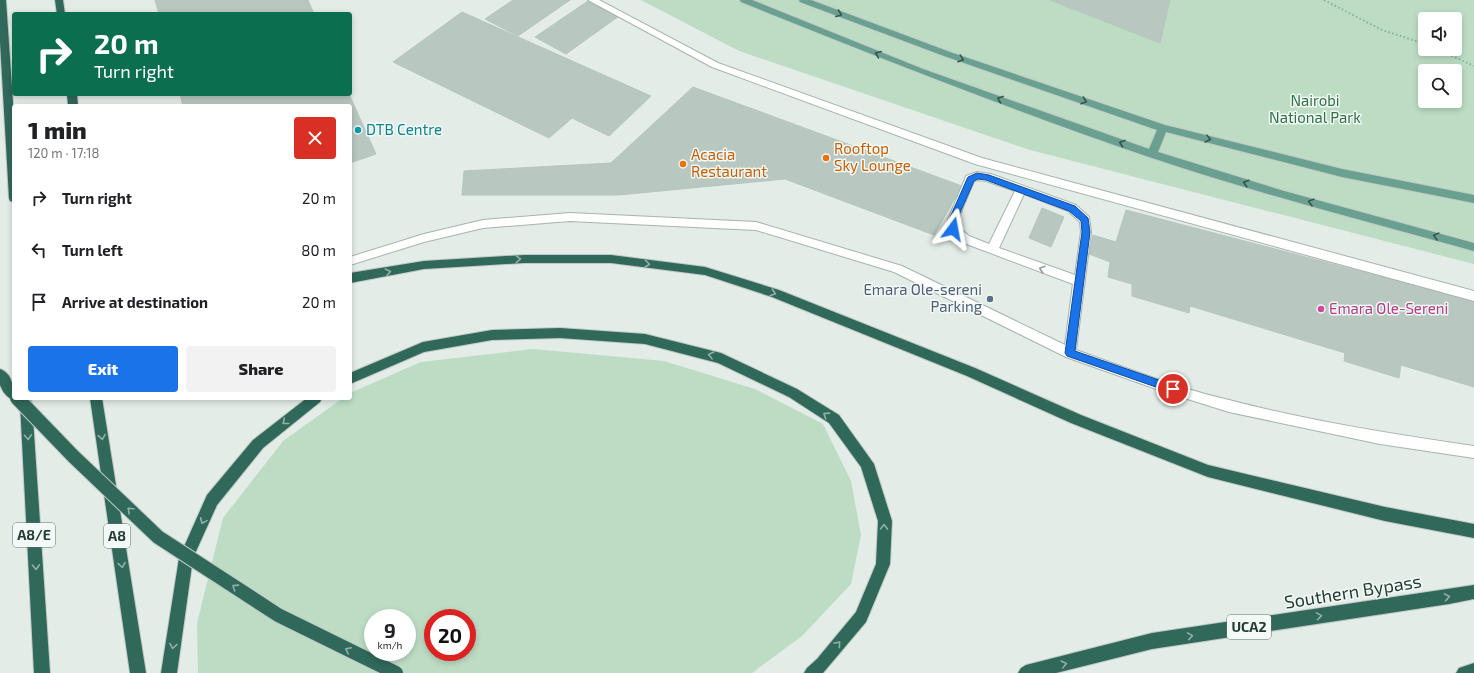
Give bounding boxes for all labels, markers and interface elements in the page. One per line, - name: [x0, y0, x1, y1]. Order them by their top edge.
- one-way arrow: [836, 9, 843, 17]
- map controls: [1418, 12, 1462, 108]
- button: sound: [1418, 12, 1462, 56]
- text: 20 m: [94, 26, 159, 60]
- icon: right: [28, 28, 80, 80]
- one-way arrow: [874, 51, 881, 59]
- one-way arrow: [957, 54, 964, 63]
- text: Turn right: [94, 60, 174, 82]
- button: search: [1418, 64, 1462, 108]
- park label: Nairobi National Park: [1269, 91, 1361, 126]
- one-way arrow: [996, 96, 1003, 104]
- one-way arrow: [1080, 96, 1087, 104]
- text: 1 min: [28, 115, 87, 144]
- button: close: [294, 117, 336, 159]
- place label: DTB Centre: [366, 120, 442, 138]
- marker: DTB Centre: [353, 125, 363, 135]
- one-way arrow: [1204, 134, 1211, 143]
- place label: Rooftop Sky Lounge: [834, 139, 911, 174]
- one-way arrow: [1119, 139, 1126, 148]
- text: 120 m · 17:18: [28, 145, 99, 161]
- place label: Acacia Restaurant: [691, 145, 767, 180]
- marker: Rooftop Sky Lounge: [821, 153, 831, 163]
- marker: Acacia Restaurant: [678, 159, 688, 169]
- one-way arrow: [1242, 179, 1249, 188]
- icon: right: [28, 187, 50, 209]
- text: Turn right: [62, 189, 132, 207]
- text: 20 m: [302, 189, 336, 207]
- one-way arrow: [1308, 198, 1315, 207]
- position arrow: [932, 208, 974, 250]
- one-way arrow: [1433, 233, 1440, 241]
- icon: left: [28, 239, 50, 261]
- text: Turn left: [62, 241, 123, 259]
- text: 80 m: [301, 241, 336, 259]
- one-way arrow: [515, 255, 521, 263]
- one-way arrow: [644, 259, 650, 268]
- one-way arrow: [1039, 265, 1046, 274]
- one-way arrow: [385, 268, 392, 277]
- place label: Emara Ole-sereni Parking: [863, 280, 983, 315]
- one-way arrow: [770, 288, 777, 297]
- icon: arrive: [28, 291, 50, 313]
- text: Arrive at destination: [62, 293, 208, 311]
- text: 20 m: [302, 293, 336, 311]
- marker: Emara Ole-sereni Parking: [985, 294, 995, 304]
- place label: Emara Ole-Sereni: [1329, 299, 1448, 317]
- marker: Emara Ole-Sereni: [1316, 304, 1326, 314]
- button: Exit: [28, 346, 178, 392]
- button: Share: [186, 346, 336, 392]
- one-way arrow: [708, 352, 714, 360]
- pin: [1156, 372, 1190, 406]
- icon: arrive: [1162, 378, 1184, 400]
- one-way arrow: [823, 412, 830, 419]
- one-way arrow: [283, 417, 290, 424]
- one-way arrow: [24, 434, 32, 440]
- one-way arrow: [97, 434, 106, 440]
- one-way arrow: [127, 508, 135, 515]
- one-way arrow: [200, 516, 208, 524]
- road number: A8/E: [13, 523, 55, 547]
- road number: A8: [104, 524, 130, 548]
- one-way arrow: [880, 524, 888, 530]
- one-way arrow: [117, 562, 126, 568]
- one-way arrow: [31, 564, 40, 570]
- street label: Southern Bypass: [1283, 569, 1423, 613]
- one-way arrow: [232, 584, 239, 592]
- one-way arrow: [1444, 593, 1451, 602]
- speed limit sign: 20: [424, 609, 476, 661]
- one-way arrow: [1316, 613, 1322, 621]
- road number: UCA2: [1227, 615, 1271, 639]
- text: 9: [384, 618, 396, 642]
- one-way arrow: [1187, 632, 1193, 641]
- text: km/h: [378, 639, 402, 651]
- one-way arrow: [834, 642, 841, 649]
- one-way arrow: [169, 643, 178, 649]
- one-way arrow: [345, 647, 353, 655]
- one-way arrow: [1060, 660, 1067, 668]

